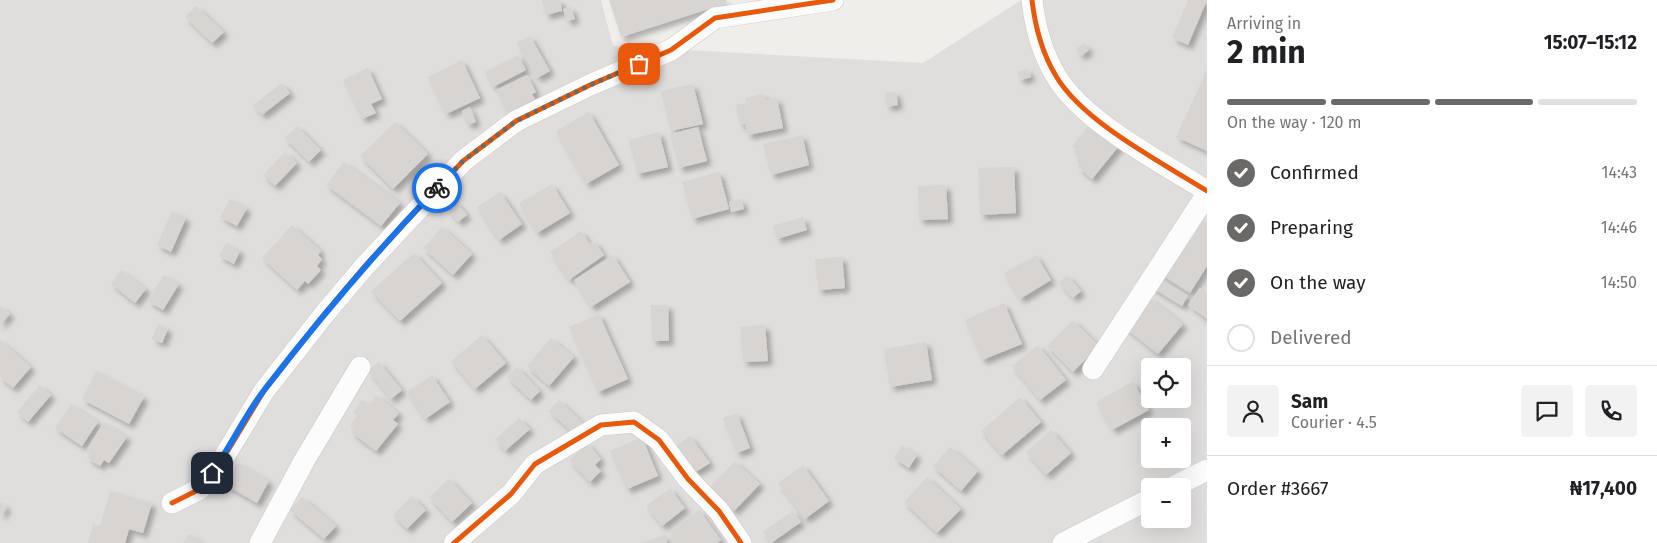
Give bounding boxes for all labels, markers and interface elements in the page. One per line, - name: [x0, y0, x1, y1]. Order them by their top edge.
- text: Arriving in: [1227, 14, 1301, 33]
- text: 15:07–15:12: [1544, 31, 1637, 54]
- text: 2 min: [1227, 33, 1306, 71]
- pin: [618, 43, 660, 85]
- icon: bag: [625, 50, 653, 78]
- text: On the way · 120 m: [1227, 113, 1361, 132]
- icon: check: [1227, 159, 1255, 187]
- text: Confirmed: [1270, 161, 1359, 184]
- courier: [412, 163, 462, 213]
- text: 14:43: [1602, 163, 1637, 182]
- icon: bike: [423, 174, 451, 202]
- icon: check: [1227, 214, 1255, 242]
- text: Preparing: [1270, 216, 1353, 239]
- text: 14:46: [1601, 218, 1637, 237]
- icon: check: [1227, 269, 1255, 297]
- text: On the way: [1270, 271, 1366, 294]
- text: 14:50: [1601, 273, 1637, 292]
- text: Delivered: [1270, 326, 1352, 349]
- map controls: [1141, 358, 1191, 528]
- button: locate: [1141, 358, 1191, 408]
- button: person: [1227, 385, 1279, 437]
- button: chat: [1521, 385, 1573, 437]
- button: phone: [1585, 385, 1637, 437]
- text: Sam: [1291, 390, 1328, 413]
- text: Courier · 4.5: [1291, 413, 1377, 432]
- button: +: [1141, 418, 1191, 468]
- pin: [191, 452, 233, 494]
- icon: home: [198, 459, 226, 487]
- text: Order #3667: [1227, 477, 1328, 500]
- text: ₦17,400: [1570, 477, 1637, 500]
- button: −: [1141, 478, 1191, 528]

